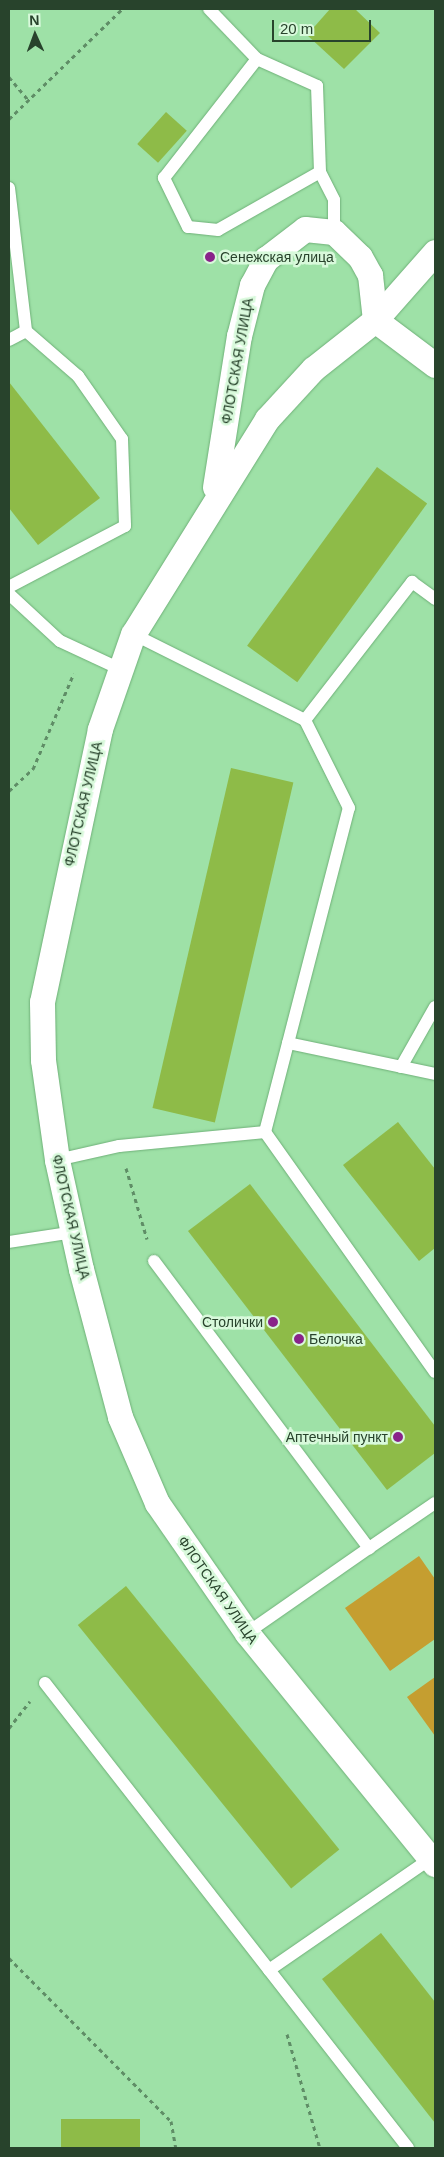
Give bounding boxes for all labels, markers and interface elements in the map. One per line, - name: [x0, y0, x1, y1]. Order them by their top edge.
- north arrow: [10, 10, 60, 60]
- scale bar: [274, 10, 373, 42]
- text: N: [29, 12, 40, 28]
- text: 20 m: [280, 20, 313, 37]
- place label: Сенежская улица: [220, 249, 334, 265]
- marker: Сенежская улица: [204, 251, 216, 263]
- street label: ФЛОТСКАЯ УЛИЦА: [218, 297, 256, 425]
- street label: ФЛОТСКАЯ УЛИЦА: [60, 740, 106, 868]
- street label: ФЛОТСКАЯ УЛИЦА: [48, 1153, 94, 1281]
- place label: Столички: [202, 1314, 263, 1330]
- marker: Столички: [267, 1316, 279, 1328]
- place label: Белочка: [309, 1331, 363, 1347]
- marker: Белочка: [293, 1333, 305, 1345]
- place label: Аптечный пункт: [286, 1429, 388, 1445]
- marker: Аптечный пункт: [392, 1431, 404, 1443]
- street label: ФЛОТСКАЯ УЛИЦА: [174, 1533, 262, 1647]

